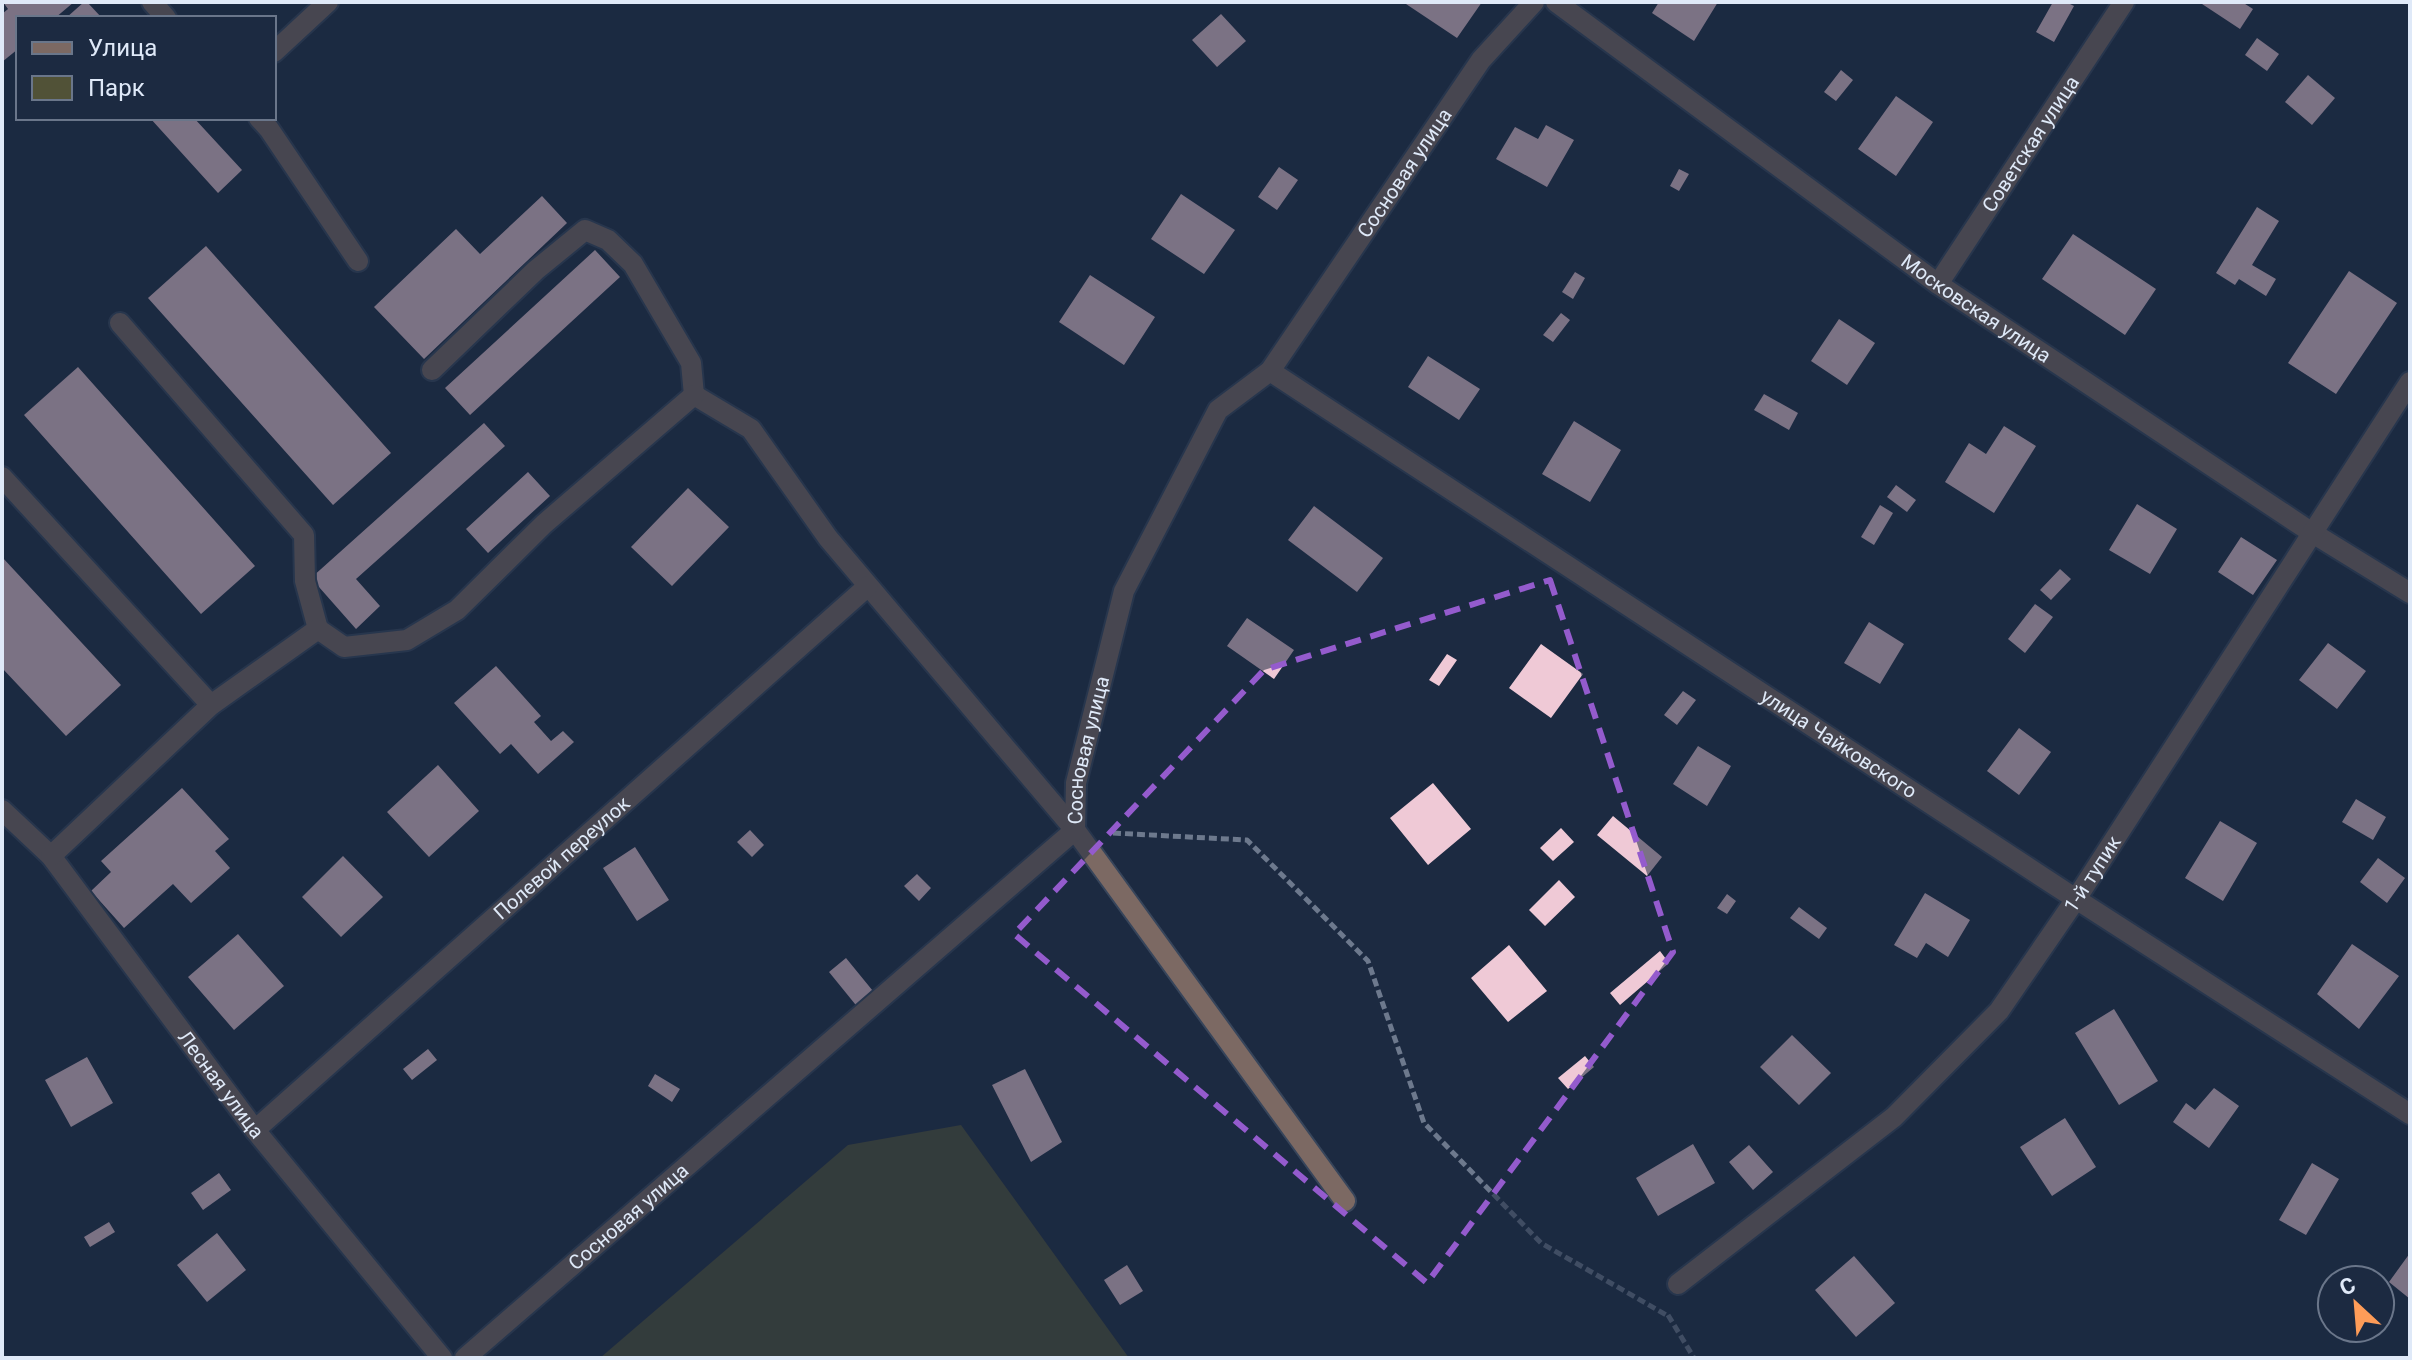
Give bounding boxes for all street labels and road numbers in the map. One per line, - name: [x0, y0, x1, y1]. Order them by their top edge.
- street label: Советская улица: [1977, 71, 2084, 216]
- street label: Сосновая улица: [1352, 104, 1457, 242]
- street label: Московская улица: [1896, 249, 2055, 368]
- street label: Сосновая улица: [1063, 674, 1114, 825]
- street label: улица Чайковского: [1756, 684, 1921, 803]
- street label: Полевой переулок: [489, 791, 635, 925]
- street label: 1-й тупик: [2059, 831, 2126, 917]
- street label: Лесная улица: [173, 1026, 269, 1143]
- street label: Сосновая улица: [563, 1158, 693, 1275]

